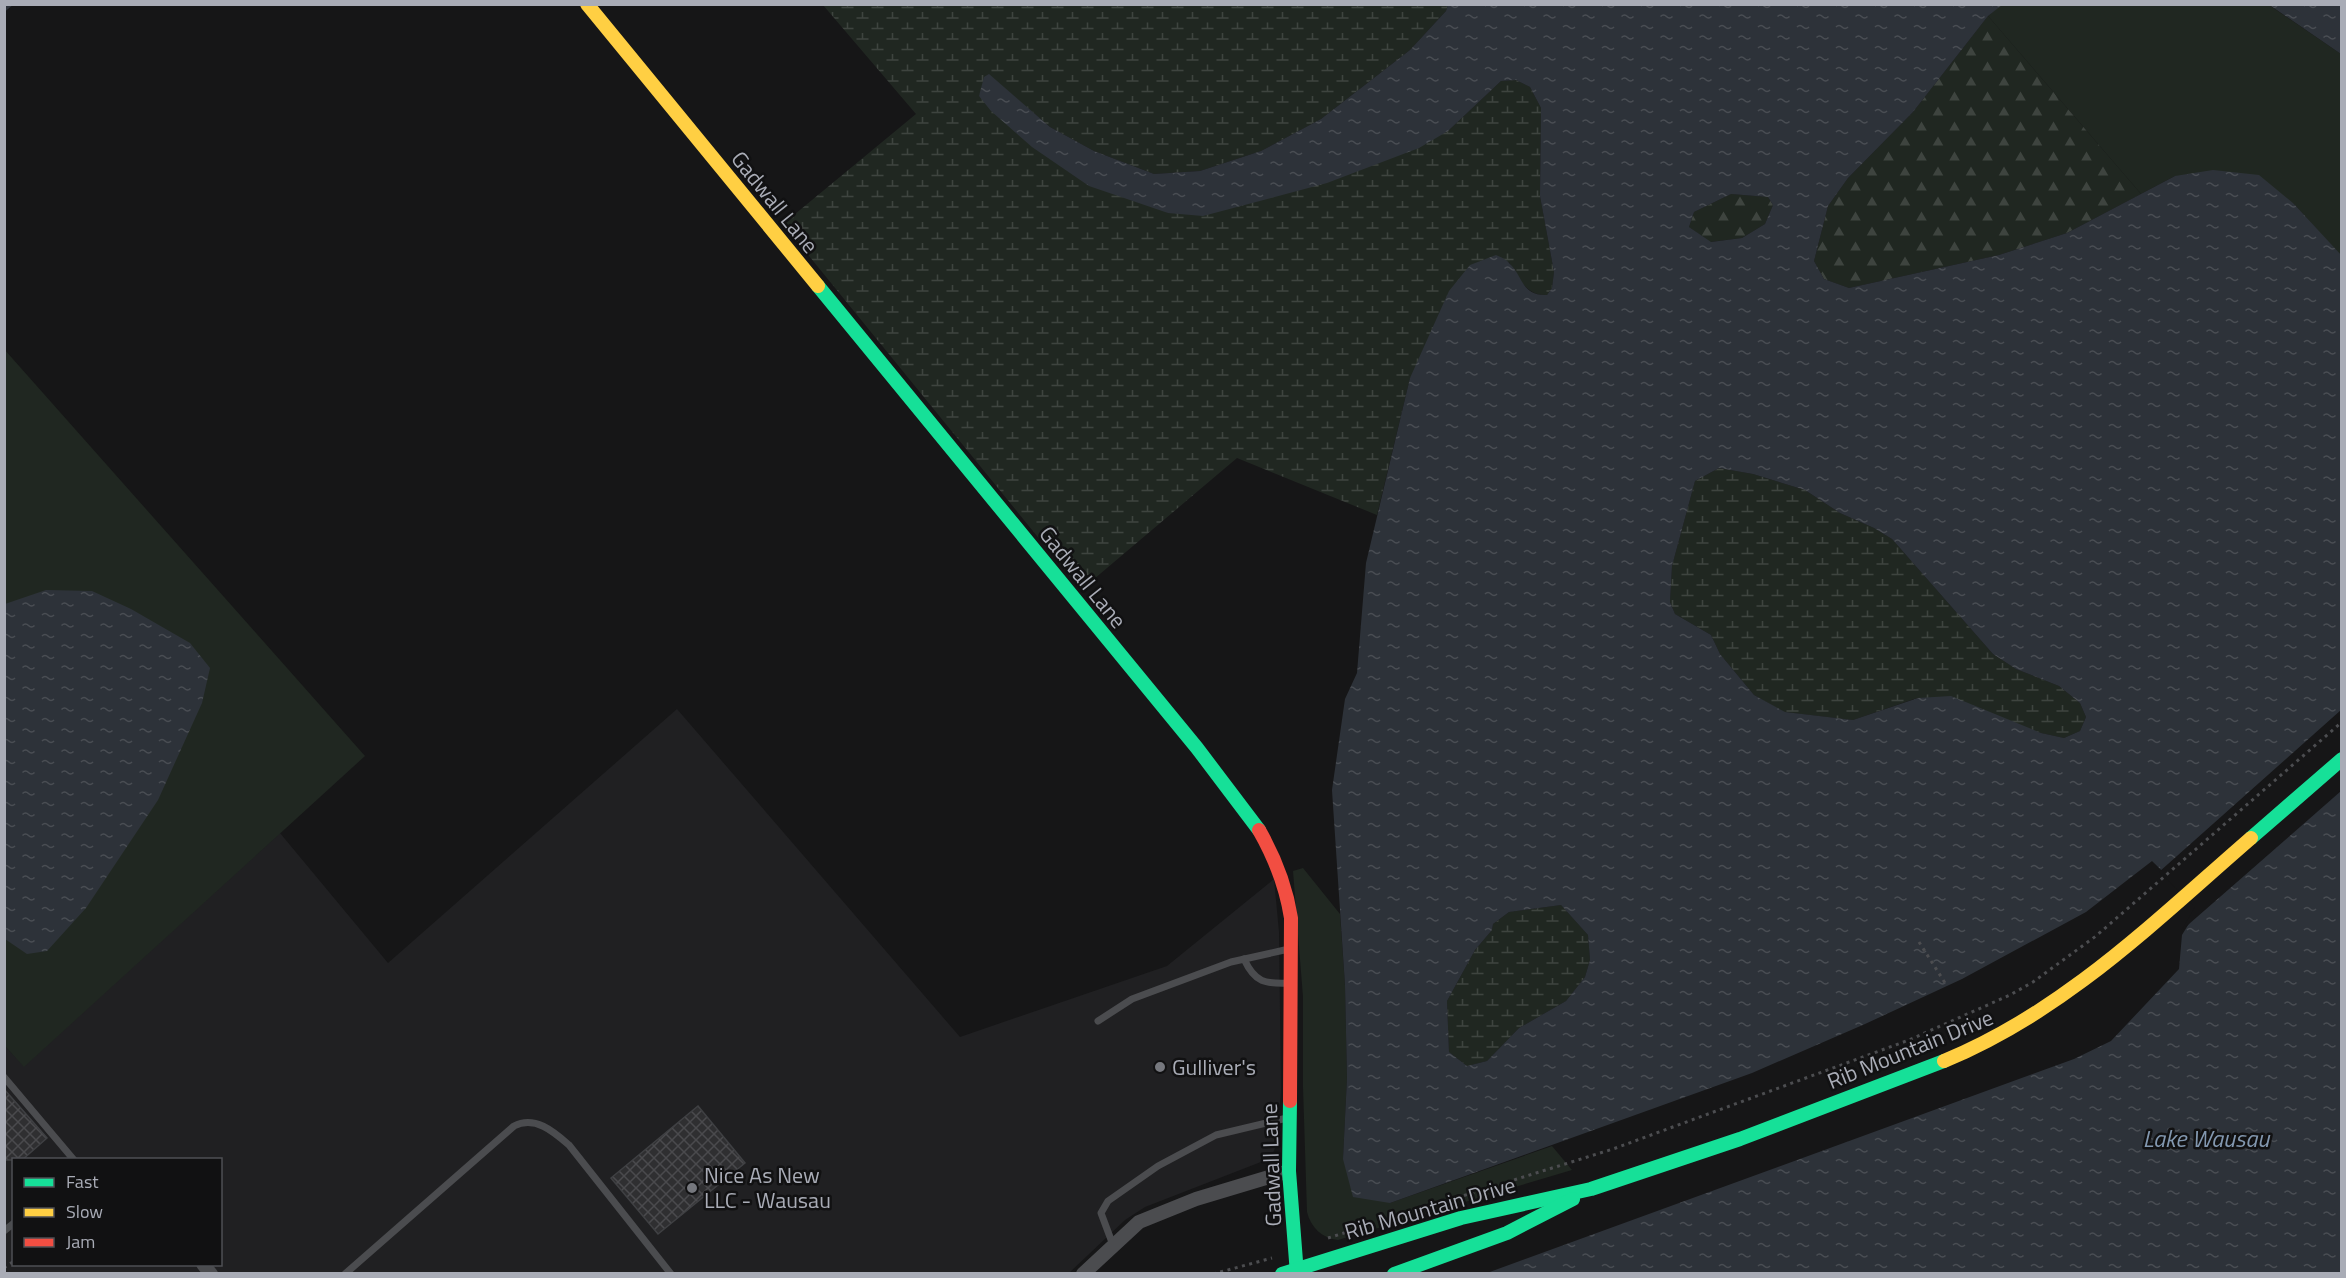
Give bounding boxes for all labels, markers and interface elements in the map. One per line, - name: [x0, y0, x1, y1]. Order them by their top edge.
- street label: Gadwall Lane: [723, 143, 827, 261]
- street label: Gadwall Lane: [1031, 518, 1135, 636]
- street label: Rib Mountain Drive: [1822, 1000, 1998, 1098]
- place label: Gulliver's: [1172, 1050, 1256, 1084]
- marker: Gulliver's: [1153, 1060, 1167, 1074]
- street label: Gadwall Lane: [1252, 1103, 1290, 1227]
- water label: Lake Wausau: [2143, 1120, 2271, 1156]
- legend: [12, 1158, 222, 1266]
- place label: Nice As New LLC - Wausau: [704, 1158, 831, 1217]
- street label: Rib Mountain Drive: [1340, 1167, 1520, 1249]
- text: Fast: [66, 1168, 99, 1195]
- marker: Nice As New LLC - Wausau: [685, 1181, 699, 1195]
- text: Slow: [66, 1198, 103, 1225]
- text: Jam: [66, 1228, 95, 1255]

